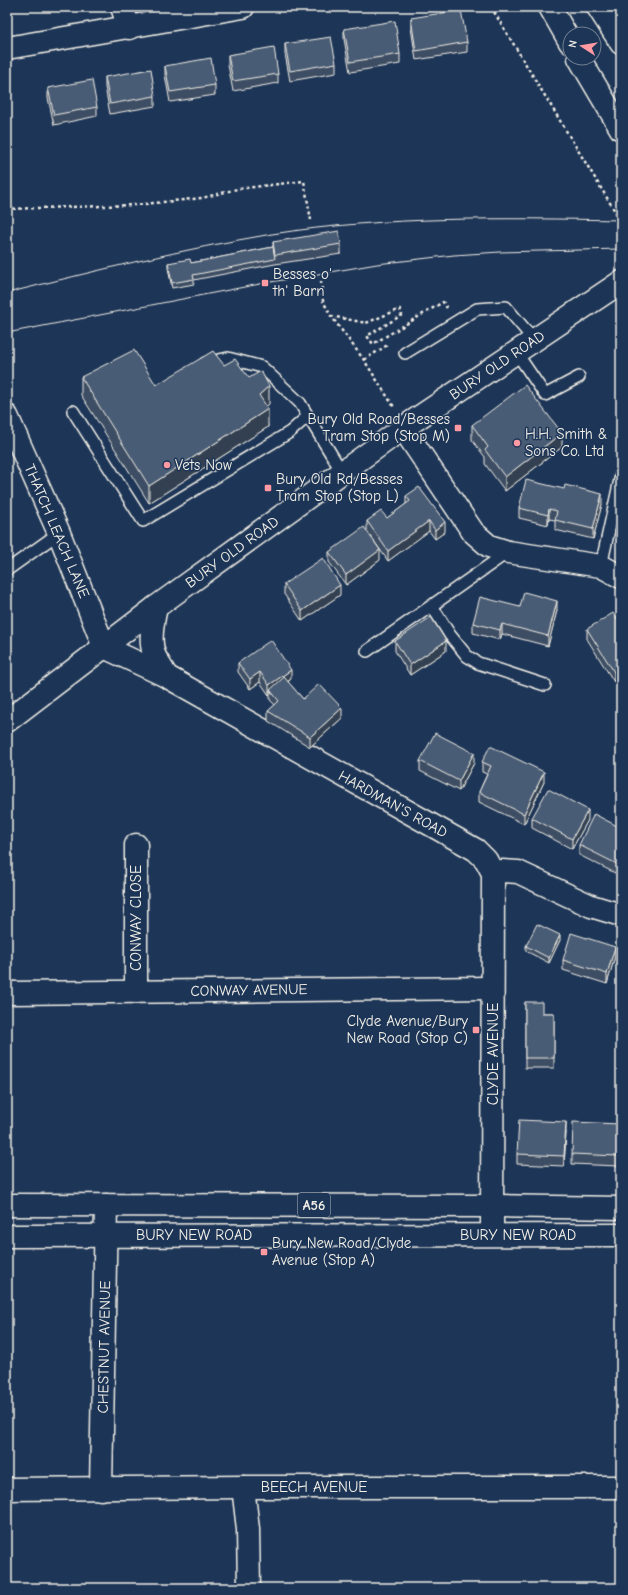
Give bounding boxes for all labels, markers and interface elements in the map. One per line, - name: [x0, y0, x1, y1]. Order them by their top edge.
- north arrow: [562, 26, 602, 66]
- text: N: [566, 39, 580, 49]
- place label: Besses o' th' Barn: [272, 265, 332, 300]
- marker: Besses o' th' Barn: [260, 278, 270, 288]
- street label: BURY OLD ROAD: [446, 327, 548, 403]
- place label: Bury Old Road/Besses Tram Stop (Stop M): [308, 410, 450, 445]
- marker: Bury Old Road/Besses Tram Stop (Stop M): [453, 423, 463, 433]
- place label: H.H. Smith & Sons Co. Ltd: [525, 425, 607, 460]
- marker: H.H. Smith & Sons Co. Ltd: [512, 438, 522, 448]
- place label: Vets Now: [175, 456, 232, 474]
- marker: Vets Now: [162, 460, 172, 470]
- street label: THATCH LEACH LANE: [21, 461, 93, 601]
- place label: Bury Old Rd/Besses Tram Stop (Stop L): [276, 470, 403, 505]
- marker: Bury Old Rd/Besses Tram Stop (Stop L): [263, 483, 273, 493]
- street label: BURY OLD ROAD: [182, 512, 282, 592]
- street label: HARDMAN'S ROAD: [335, 767, 451, 841]
- street label: CONWAY CLOSE: [127, 865, 145, 971]
- street label: CONWAY AVENUE: [190, 980, 308, 1000]
- street label: CLYDE AVENUE: [484, 1003, 502, 1105]
- place label: Clyde Avenue/Bury New Road (Stop C): [347, 1012, 468, 1047]
- marker: Clyde Avenue/Bury New Road (Stop C): [471, 1025, 481, 1035]
- road number: A56: [298, 1193, 330, 1217]
- street label: BURY NEW ROAD: [136, 1226, 252, 1244]
- street label: BURY NEW ROAD: [460, 1226, 576, 1244]
- place label: Bury New Road/Clyde Avenue (Stop A): [272, 1234, 412, 1269]
- marker: Bury New Road/Clyde Avenue (Stop A): [259, 1247, 269, 1257]
- street label: CHESTNUT AVENUE: [94, 1280, 114, 1414]
- street label: BEECH AVENUE: [261, 1478, 367, 1496]

